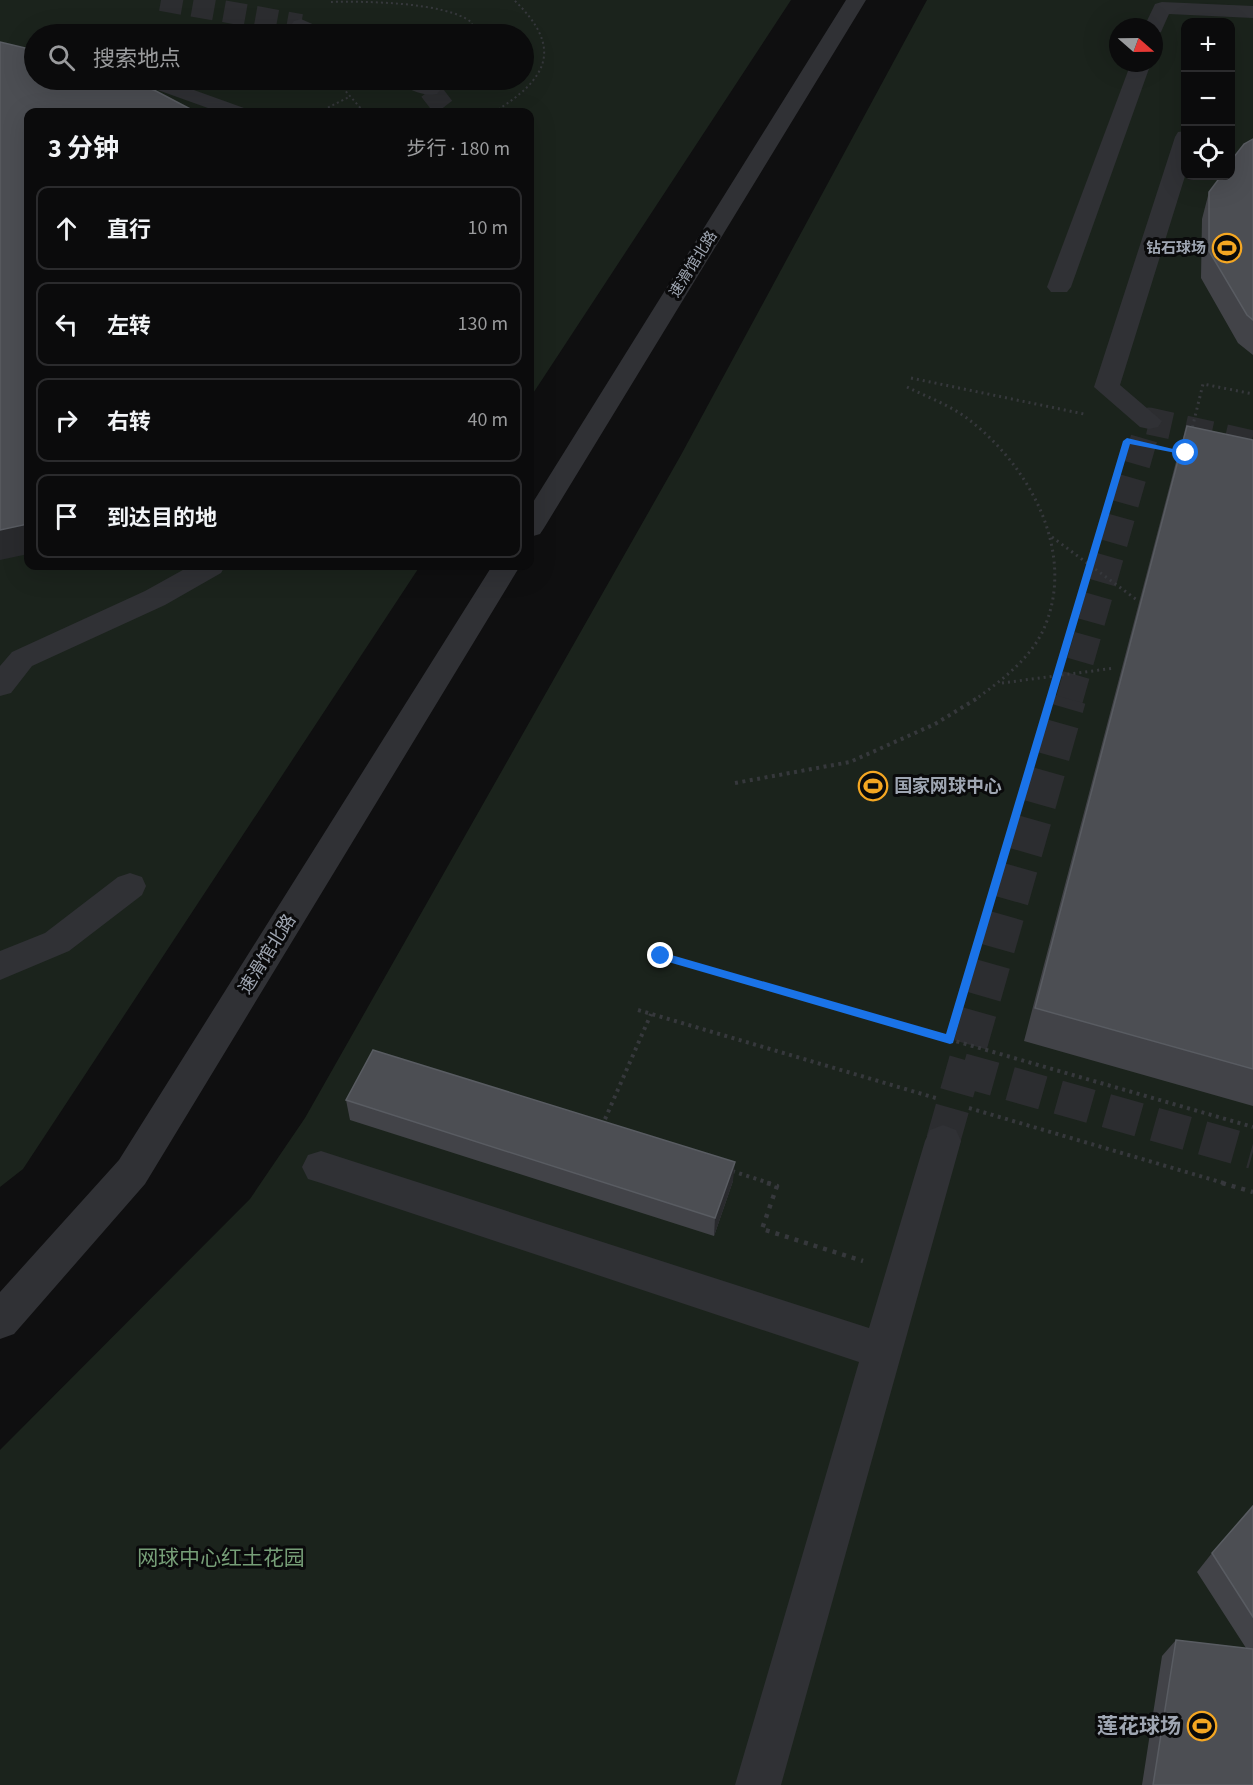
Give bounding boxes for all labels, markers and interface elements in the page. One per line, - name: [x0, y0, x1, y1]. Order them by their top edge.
- north arrow: [1109, 18, 1163, 72]
- map controls: [1181, 18, 1235, 180]
- button: +: [1181, 18, 1235, 72]
- search box: [24, 24, 534, 90]
- icon: search: [45, 41, 78, 74]
- text: 搜索地点: [93, 43, 181, 75]
- button: −: [1181, 72, 1235, 126]
- button: locate: [1181, 126, 1235, 180]
- text: 3 分钟: [48, 130, 119, 167]
- text: 步行 · 180 m: [407, 135, 510, 163]
- icon: ahead: [50, 212, 83, 245]
- text: 直行: [107, 214, 151, 246]
- text: 10 m: [468, 214, 508, 242]
- street label: 速滑馆北路: [665, 227, 722, 302]
- sports icon: 钻石球场: [1211, 232, 1243, 264]
- place label: 钻石球场: [1146, 238, 1206, 259]
- icon: left: [50, 308, 83, 341]
- text: 左转: [107, 310, 151, 342]
- text: 130 m: [458, 310, 508, 338]
- icon: right: [50, 404, 83, 437]
- text: 右转: [107, 406, 151, 438]
- text: 40 m: [468, 406, 508, 434]
- route start: [1172, 439, 1198, 465]
- icon: arrive: [50, 500, 83, 533]
- text: 到达目的地: [107, 502, 217, 534]
- sports icon: 国家网球中心: [857, 770, 889, 802]
- place label: 国家网球中心: [894, 774, 1002, 799]
- street label: 速滑馆北路: [233, 909, 302, 999]
- route end: [647, 942, 673, 968]
- park label: 网球中心红土花园: [137, 1543, 305, 1573]
- sports icon: 莲花球场: [1186, 1710, 1218, 1742]
- place label: 莲花球场: [1097, 1711, 1181, 1741]

